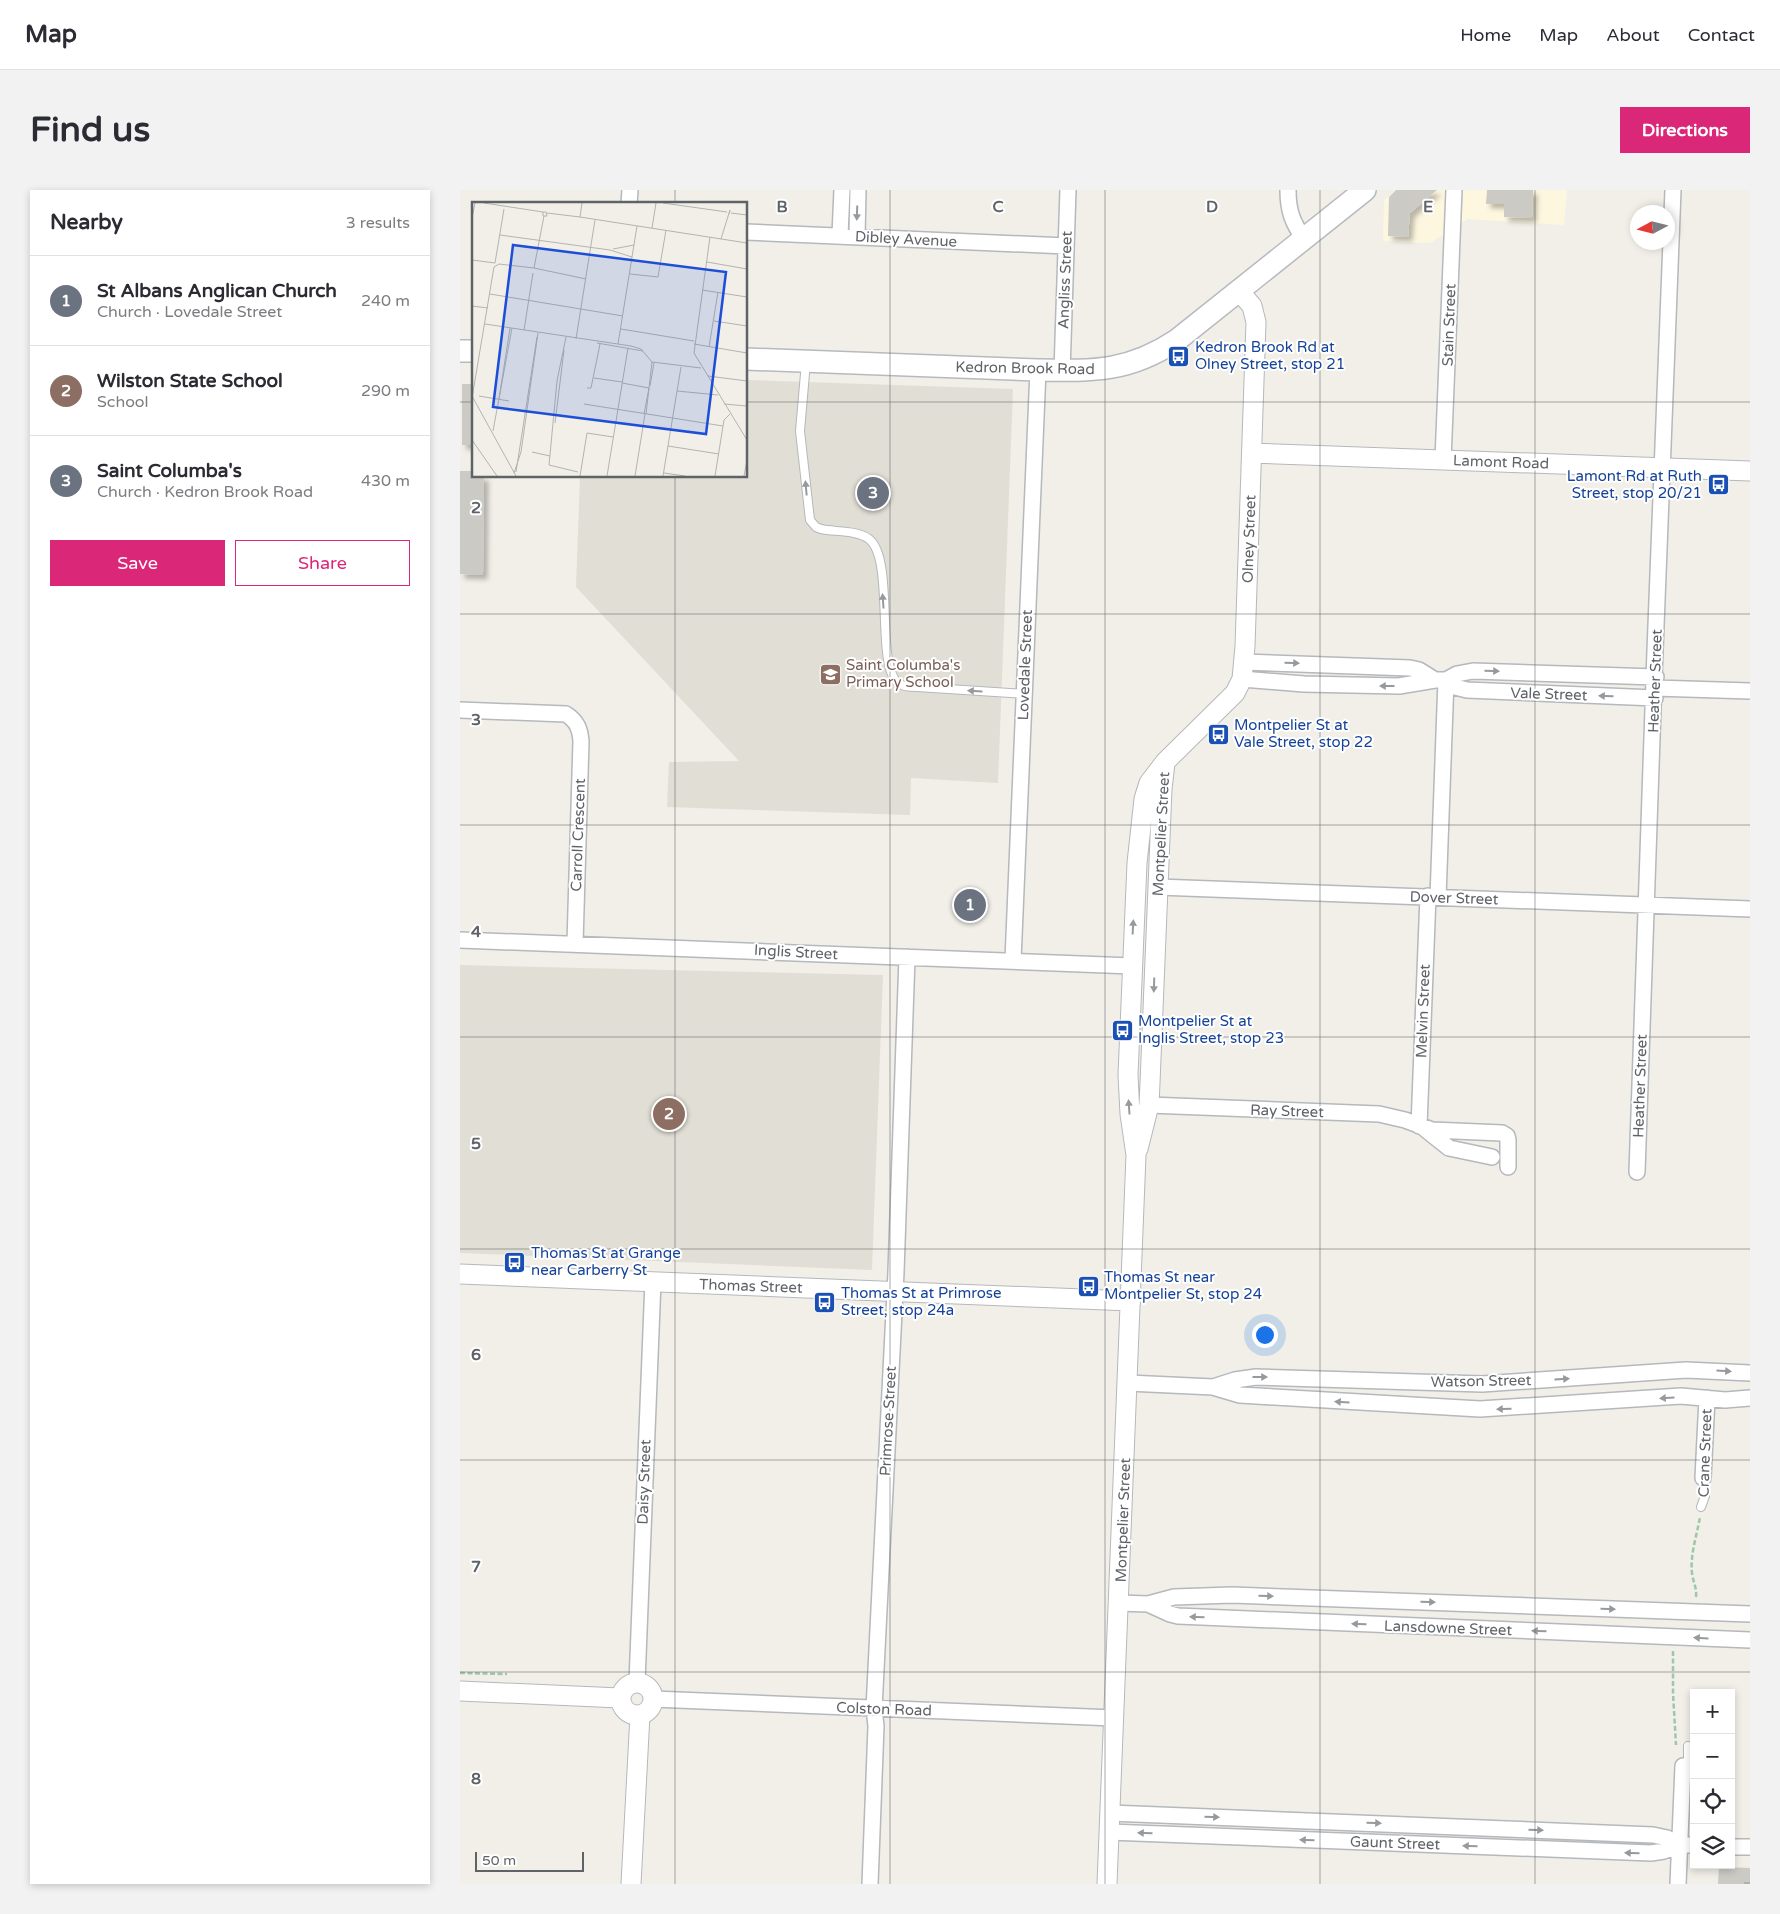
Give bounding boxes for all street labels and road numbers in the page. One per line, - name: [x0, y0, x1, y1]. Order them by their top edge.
- street label: Dibley Avenue: [855, 227, 957, 251]
- street label: Angliss Street: [1054, 230, 1076, 329]
- street label: Stain Street: [1439, 283, 1459, 367]
- street label: Kedron Brook Road: [955, 358, 1095, 378]
- street label: Lamont Road: [1453, 451, 1549, 473]
- street label: Olney Street: [1238, 494, 1260, 583]
- street label: Lovedale Street: [1014, 609, 1036, 721]
- street label: Heather Street: [1644, 629, 1666, 733]
- street label: Vale Street: [1510, 684, 1588, 704]
- street label: Montpelier Street: [1149, 771, 1173, 897]
- street label: Carroll Crescent: [567, 778, 589, 892]
- street label: Dover Street: [1409, 887, 1499, 909]
- street label: Inglis Street: [754, 941, 839, 963]
- street label: Melvin Street: [1412, 963, 1434, 1058]
- street label: Heather Street: [1629, 1034, 1651, 1138]
- street label: Ray Street: [1250, 1101, 1324, 1121]
- street label: Thomas Street: [699, 1275, 803, 1297]
- street label: Primrose Street: [876, 1365, 900, 1477]
- street label: Watson Street: [1430, 1371, 1532, 1391]
- street label: Crane Street: [1694, 1408, 1716, 1498]
- street label: Daisy Street: [634, 1439, 654, 1525]
- street label: Montpelier Street: [1112, 1457, 1134, 1583]
- street label: Lansdowne Street: [1384, 1617, 1513, 1639]
- street label: Colston Road: [836, 1698, 932, 1720]
- street label: Gaunt Street: [1350, 1832, 1441, 1854]

